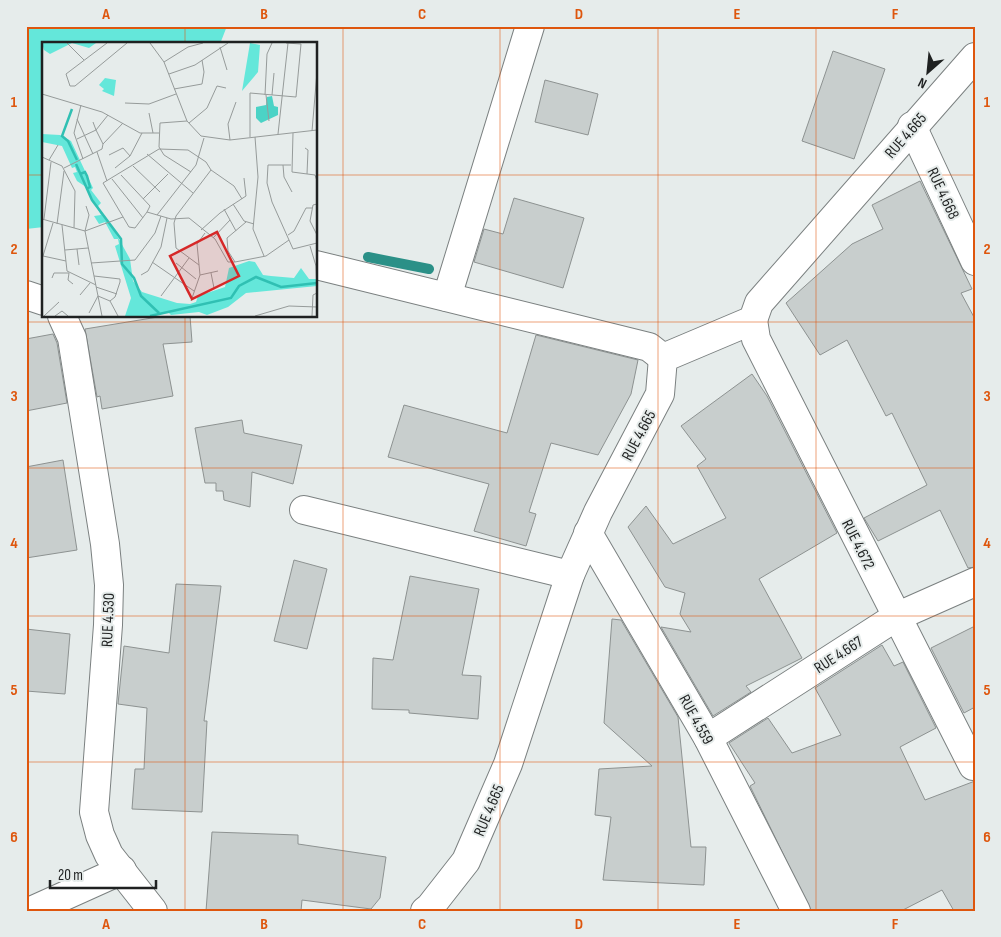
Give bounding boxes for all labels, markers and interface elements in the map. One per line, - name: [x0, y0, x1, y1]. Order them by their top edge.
- text: A: [101, 5, 110, 24]
- text: B: [260, 5, 268, 24]
- text: C: [418, 5, 426, 24]
- text: D: [575, 5, 583, 24]
- text: E: [734, 5, 741, 24]
- text: F: [892, 5, 899, 24]
- inset map: [42, 42, 318, 318]
- north arrow: [904, 48, 954, 98]
- text: N: [915, 74, 930, 92]
- text: 1: [11, 93, 18, 112]
- text: 1: [984, 93, 991, 112]
- street label: RUE 4.665: [881, 109, 931, 163]
- street label: RUE 4.668: [922, 165, 963, 222]
- text: 2: [10, 240, 18, 259]
- text: 2: [983, 240, 991, 259]
- text: 3: [10, 387, 18, 406]
- text: 3: [983, 387, 991, 406]
- street label: RUE 4.665: [618, 407, 660, 464]
- street label: RUE 4.672: [837, 516, 878, 573]
- text: 4: [10, 534, 18, 553]
- text: 4: [983, 534, 991, 553]
- street label: RUE 4.530: [98, 593, 119, 647]
- street label: RUE 4.667: [811, 632, 867, 678]
- text: 5: [10, 681, 18, 700]
- text: 5: [983, 681, 991, 700]
- street label: RUE 4.559: [674, 692, 717, 748]
- street label: RUE 4.665: [470, 782, 509, 839]
- text: 6: [10, 828, 18, 847]
- text: 6: [983, 828, 991, 847]
- scale bar: [50, 857, 156, 889]
- text: 20 m: [58, 866, 83, 885]
- text: A: [101, 915, 110, 934]
- text: B: [260, 915, 268, 934]
- text: C: [418, 915, 426, 934]
- text: D: [575, 915, 583, 934]
- text: E: [734, 915, 741, 934]
- text: F: [892, 915, 899, 934]

